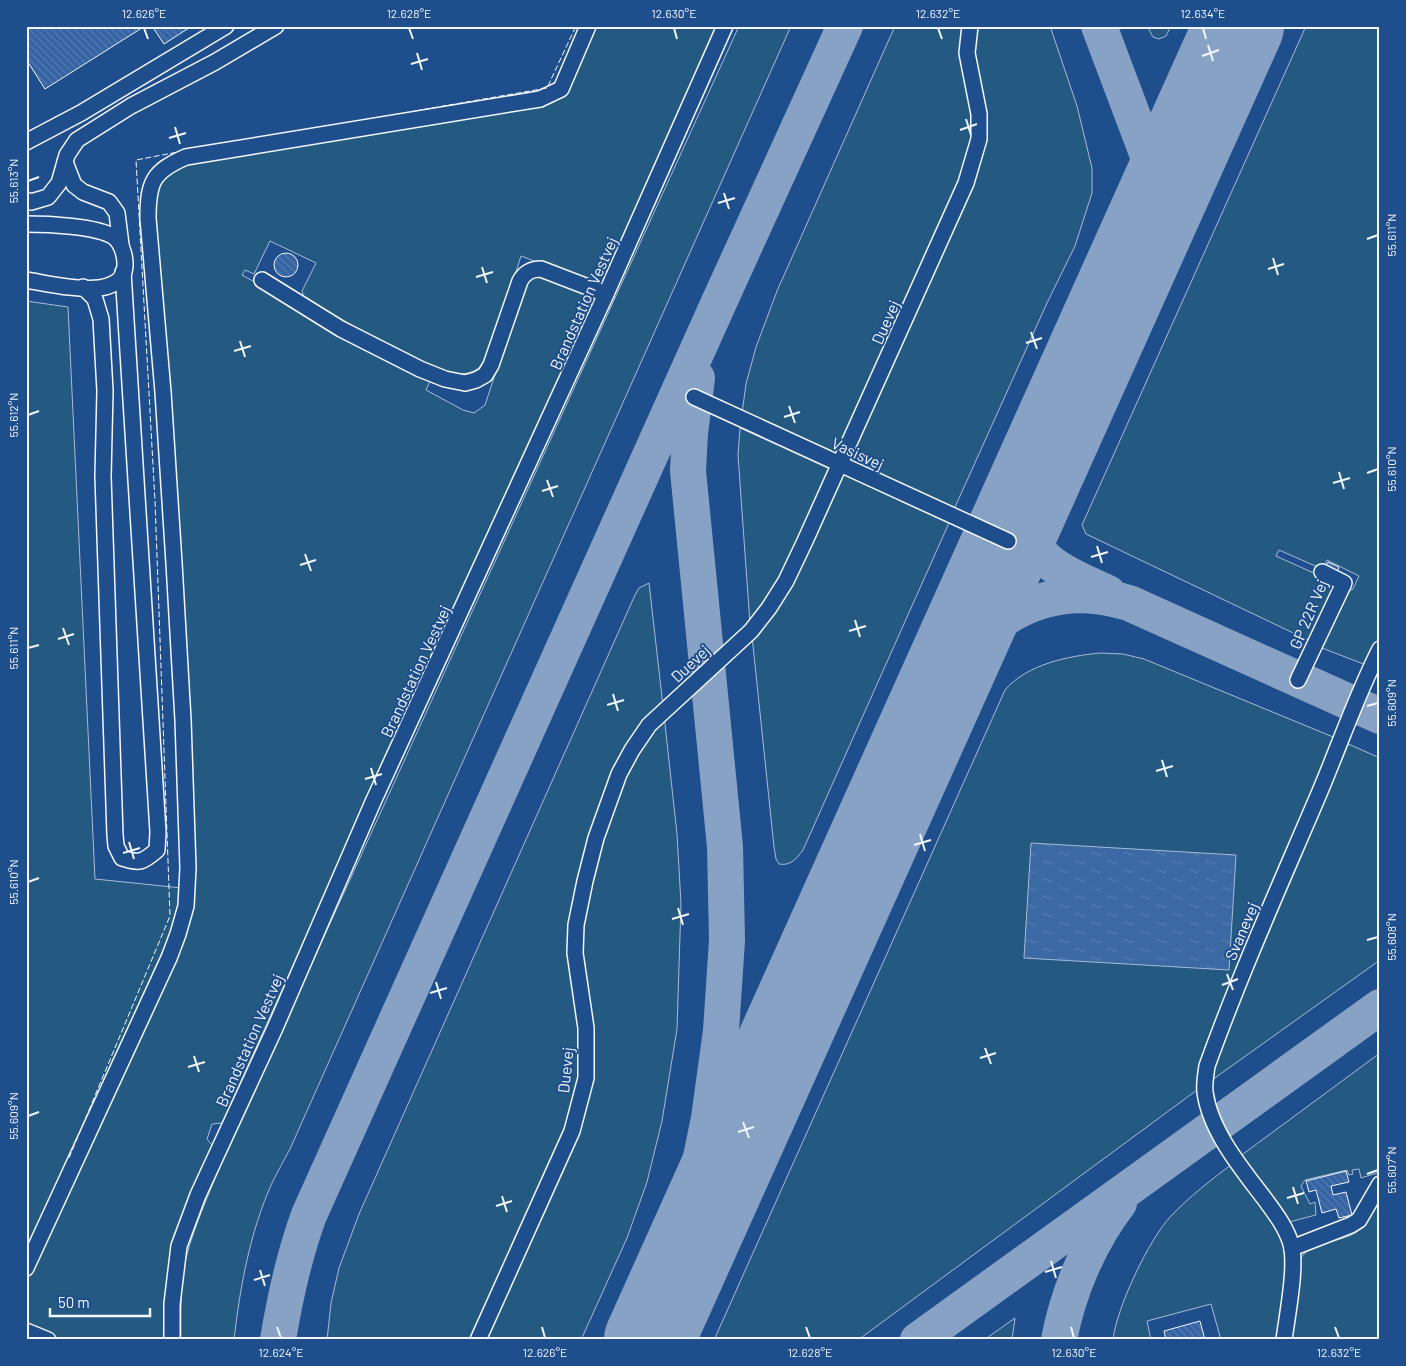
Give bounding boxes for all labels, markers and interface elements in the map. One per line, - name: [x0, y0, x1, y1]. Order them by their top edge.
- text: 12.626°E: [122, 6, 166, 20]
- text: 12.628°E: [387, 6, 431, 20]
- text: 12.630°E: [652, 6, 696, 20]
- text: 12.632°E: [916, 6, 960, 20]
- text: 12.634°E: [1181, 6, 1225, 20]
- text: 55.613°N: [6, 159, 20, 203]
- text: 55.611°N: [1384, 214, 1398, 256]
- street label: Brandstation Vestvej: [545, 234, 621, 372]
- street label: Duevej: [867, 297, 903, 347]
- text: 55.612°N: [6, 393, 20, 437]
- street label: Vasisvej: [829, 433, 887, 473]
- text: 55.610°N: [1384, 446, 1398, 492]
- street label: GP 22R Vej: [1285, 576, 1331, 652]
- street label: Brandstation Vestvej: [376, 602, 454, 740]
- text: 55.611°N: [6, 627, 20, 669]
- street label: Duevej: [667, 640, 713, 686]
- text: 55.609°N: [1384, 679, 1398, 727]
- text: 55.610°N: [6, 859, 20, 905]
- street label: Svanevej: [1220, 899, 1262, 963]
- text: 55.608°N: [1384, 913, 1398, 961]
- street label: Brandstation Vestvej: [211, 971, 287, 1109]
- street label: Duevej: [553, 1046, 577, 1094]
- text: 55.609°N: [6, 1092, 20, 1140]
- text: 55.607°N: [1384, 1147, 1398, 1194]
- scale bar: [50, 1286, 150, 1318]
- text: 50 m: [58, 1293, 90, 1311]
- text: 12.624°E: [258, 1345, 304, 1359]
- text: 12.626°E: [523, 1345, 567, 1359]
- text: 12.628°E: [788, 1345, 832, 1359]
- text: 12.630°E: [1052, 1345, 1096, 1359]
- text: 12.632°E: [1317, 1345, 1361, 1359]

